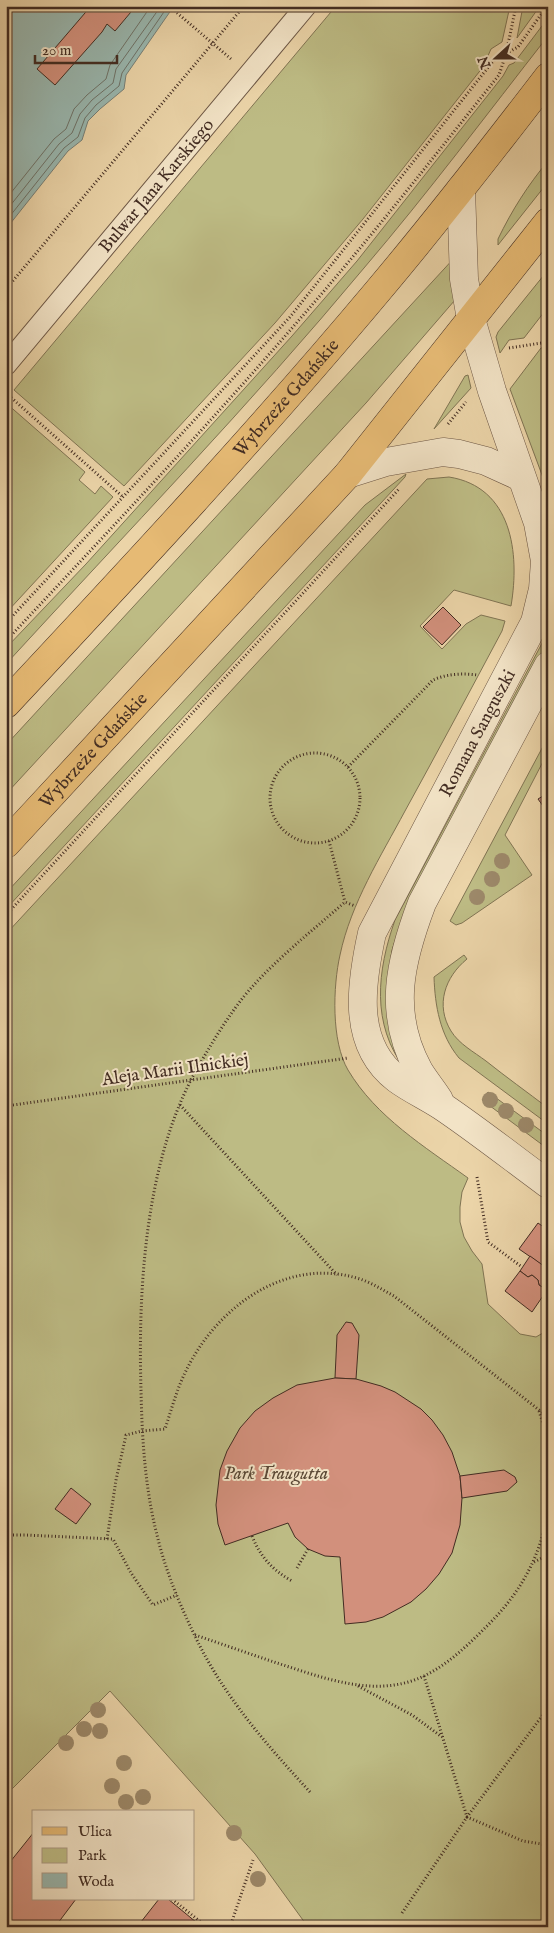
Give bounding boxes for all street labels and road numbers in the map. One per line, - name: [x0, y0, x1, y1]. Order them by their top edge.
- street label: Bulwar Jana Karskiego: [95, 114, 220, 258]
- street label: Wybrzeże Gdańskie: [229, 335, 345, 462]
- street label: Romana Sanguszki: [435, 666, 522, 801]
- street label: Wybrzeże Gdańskie: [35, 688, 153, 814]
- street label: Aleja Marii Ilnickiej: [99, 1049, 250, 1092]

